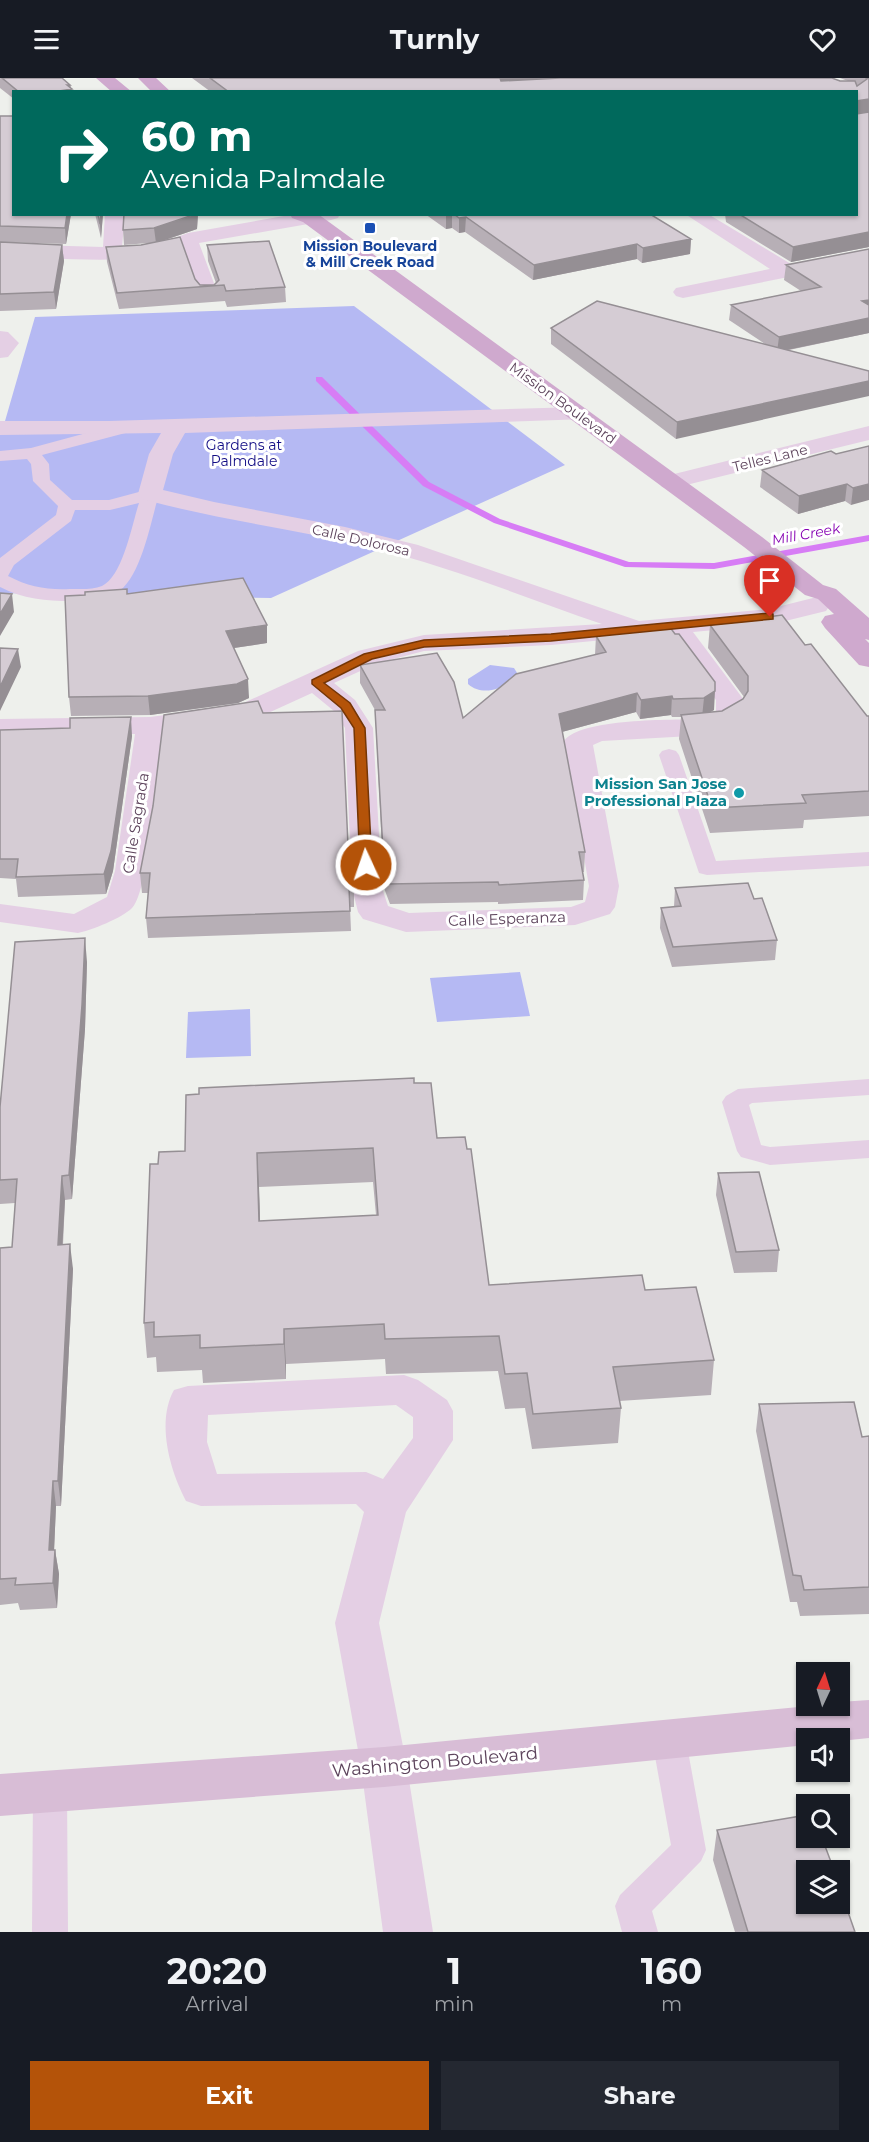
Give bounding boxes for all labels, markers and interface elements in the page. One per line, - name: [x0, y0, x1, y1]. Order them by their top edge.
- icon: menu: [30, 23, 63, 56]
- text: Turnly: [390, 23, 479, 56]
- icon: heart: [806, 23, 839, 56]
- text: 60 m: [141, 110, 252, 162]
- icon: right: [42, 114, 120, 192]
- text: Avenida Palmdale: [141, 162, 386, 195]
- marker: Mission Boulevard & Mill Creek Road: [363, 221, 377, 235]
- place label: Mission Boulevard & Mill Creek Road: [303, 237, 437, 271]
- street label: Mission Boulevard: [506, 358, 620, 448]
- park label: Gardens at Palmdale: [206, 436, 283, 470]
- street label: Telles Lane: [731, 440, 809, 476]
- water label: Mill Creek: [770, 519, 842, 549]
- street label: Calle Dolorosa: [310, 520, 412, 560]
- pin: [744, 555, 795, 617]
- icon: arrive: [753, 564, 786, 597]
- street label: Calle Sagrada: [118, 771, 153, 875]
- place label: Mission San Jose Professional Plaza: [584, 774, 727, 810]
- marker: Mission San Jose Professional Plaza: [732, 786, 746, 800]
- position arrow: [334, 833, 398, 897]
- street label: Calle Esperanza: [448, 907, 566, 930]
- north arrow: [796, 1662, 850, 1716]
- map controls: [796, 1662, 850, 1914]
- button: sound: [796, 1728, 850, 1782]
- street label: Washington Boulevard: [331, 1742, 539, 1782]
- button: search: [796, 1794, 850, 1848]
- button: layers: [796, 1860, 850, 1914]
- text: 20:20: [167, 1949, 267, 1993]
- text: 1: [447, 1949, 461, 1993]
- text: 160: [641, 1949, 702, 1993]
- text: Arrival: [186, 1992, 249, 2016]
- text: min: [434, 1992, 474, 2016]
- text: m: [661, 1992, 682, 2016]
- button: Exit: [30, 2061, 429, 2130]
- button: Share: [441, 2061, 839, 2130]

